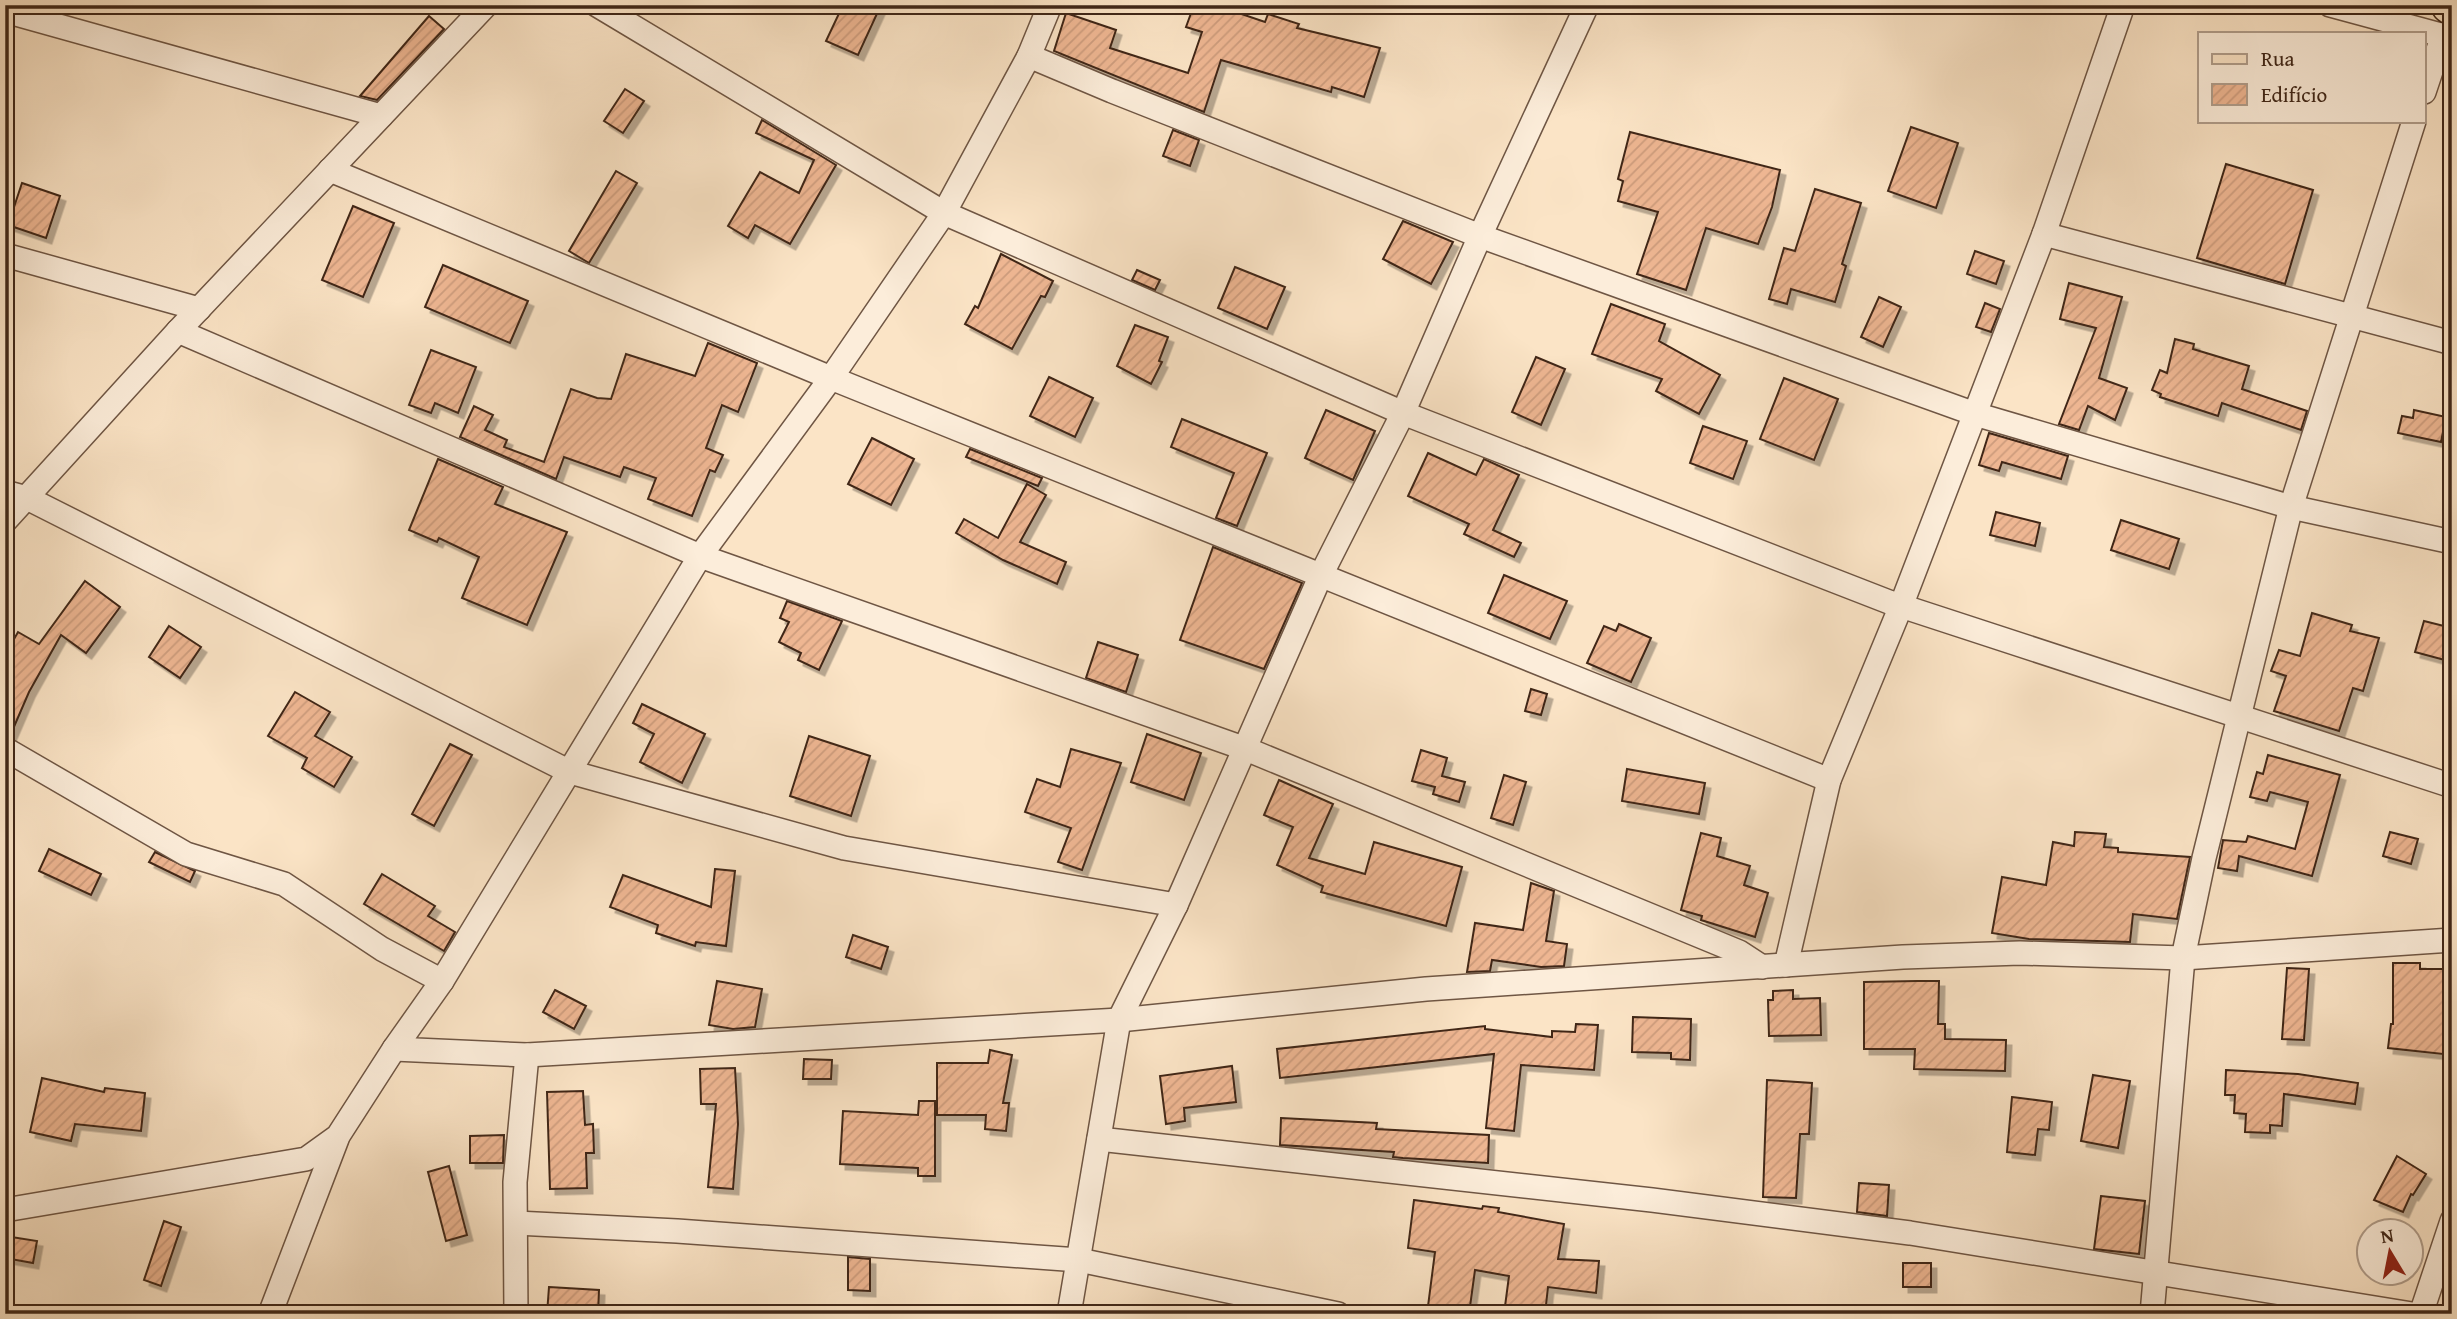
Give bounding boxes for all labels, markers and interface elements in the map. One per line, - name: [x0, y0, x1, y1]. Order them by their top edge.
- legend: [2198, 32, 2426, 122]
- text: Rua: [2261, 43, 2294, 74]
- text: Edifício: [2261, 79, 2327, 110]
- north arrow: [2356, 1218, 2426, 1288]
- text: N: [2378, 1220, 2396, 1250]

